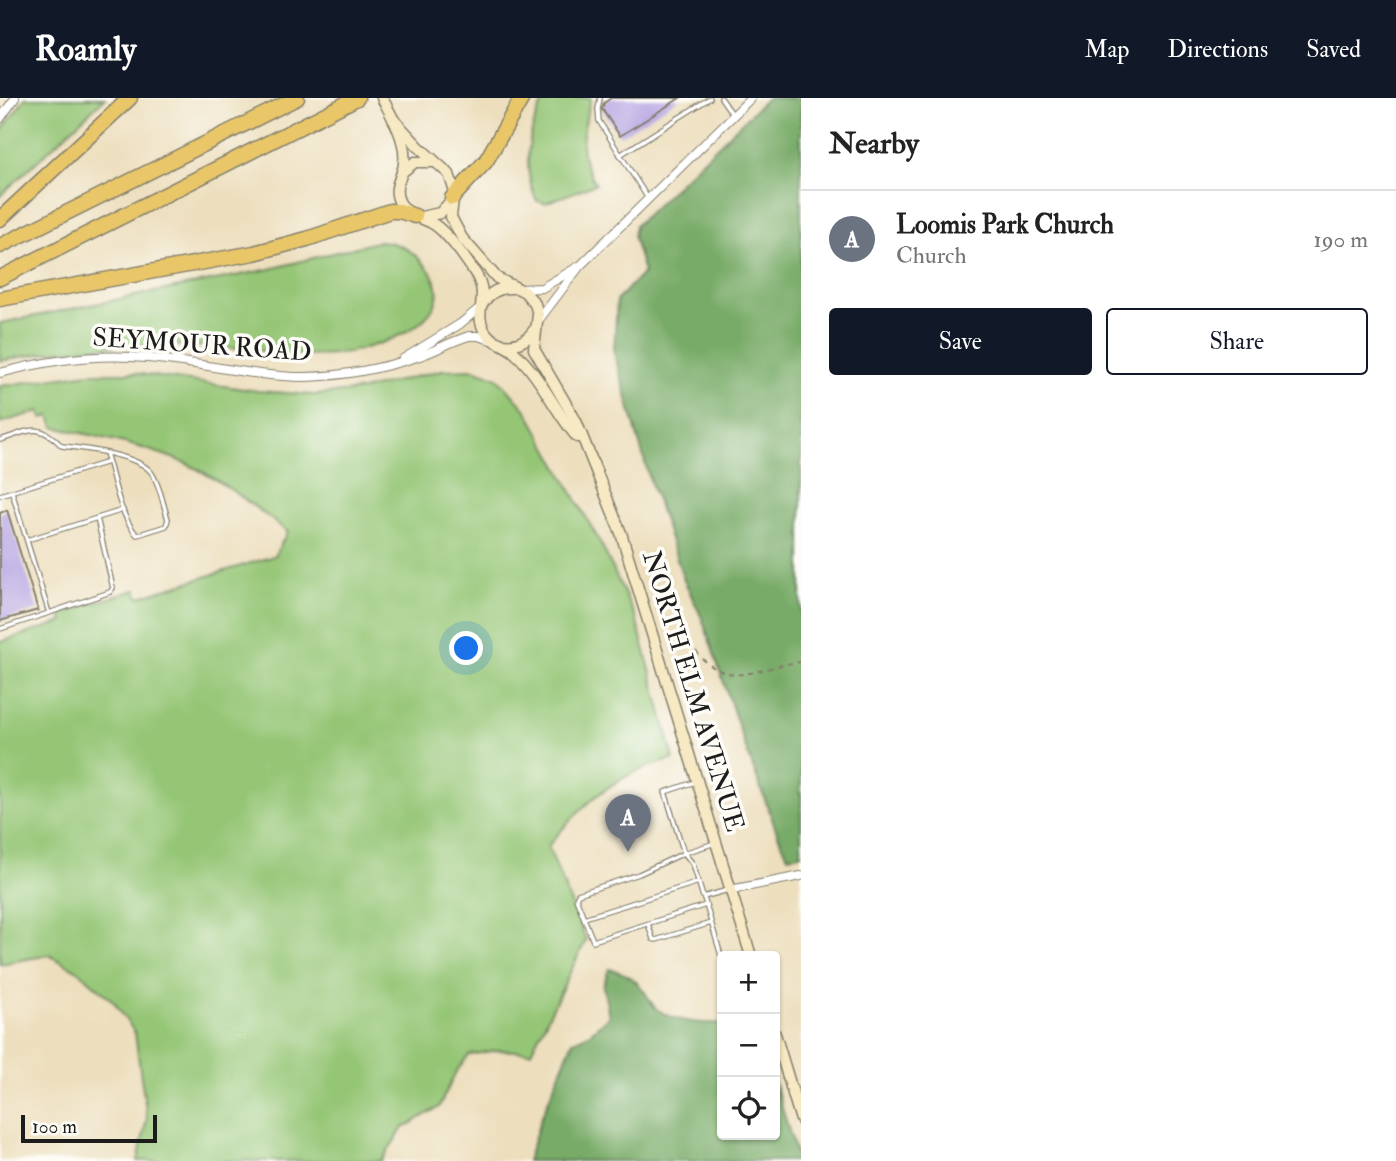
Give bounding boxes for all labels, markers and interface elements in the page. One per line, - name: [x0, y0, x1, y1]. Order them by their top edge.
- text: Roamly: [35, 29, 136, 70]
- text: Map: [1084, 34, 1129, 65]
- text: Directions: [1167, 34, 1268, 65]
- text: Saved: [1306, 34, 1361, 65]
- text: Nearby: [829, 125, 919, 162]
- text: Loomis Park Church: [896, 209, 1114, 241]
- text: A: [845, 225, 859, 254]
- text: 190 m: [1314, 225, 1368, 254]
- text: Church: [896, 241, 966, 270]
- button: Save: [829, 308, 1092, 375]
- button: Share: [1106, 308, 1368, 375]
- street label: SEYMOUR ROAD: [91, 321, 312, 369]
- street label: NORTH ELM AVENUE: [635, 547, 751, 836]
- your location: [449, 631, 483, 665]
- pin: A: [605, 794, 651, 852]
- map controls: [717, 951, 780, 1140]
- button: +: [717, 951, 780, 1014]
- button: −: [717, 1014, 780, 1077]
- button: locate: [717, 1077, 780, 1140]
- scale bar: [21, 1112, 158, 1144]
- text: 100 m: [32, 1115, 77, 1139]

